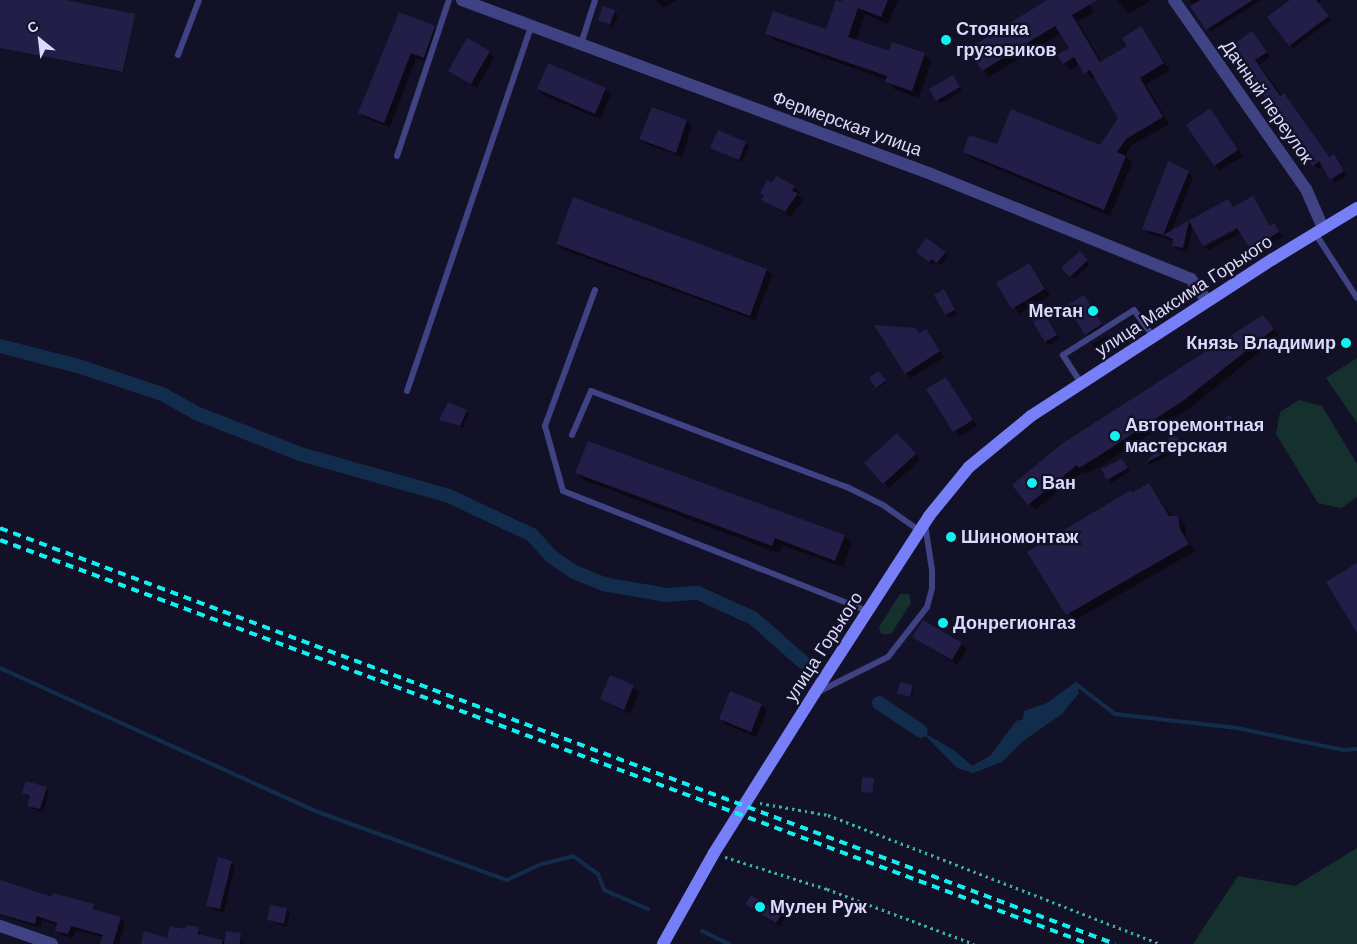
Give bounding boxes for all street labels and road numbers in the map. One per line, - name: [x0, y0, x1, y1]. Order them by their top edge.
- street label: Дачный переулок: [1216, 36, 1318, 168]
- street label: Фермерская улица: [769, 87, 925, 161]
- street label: улица Максима Горького: [1092, 231, 1276, 361]
- street label: улица Горького: [780, 588, 868, 706]

